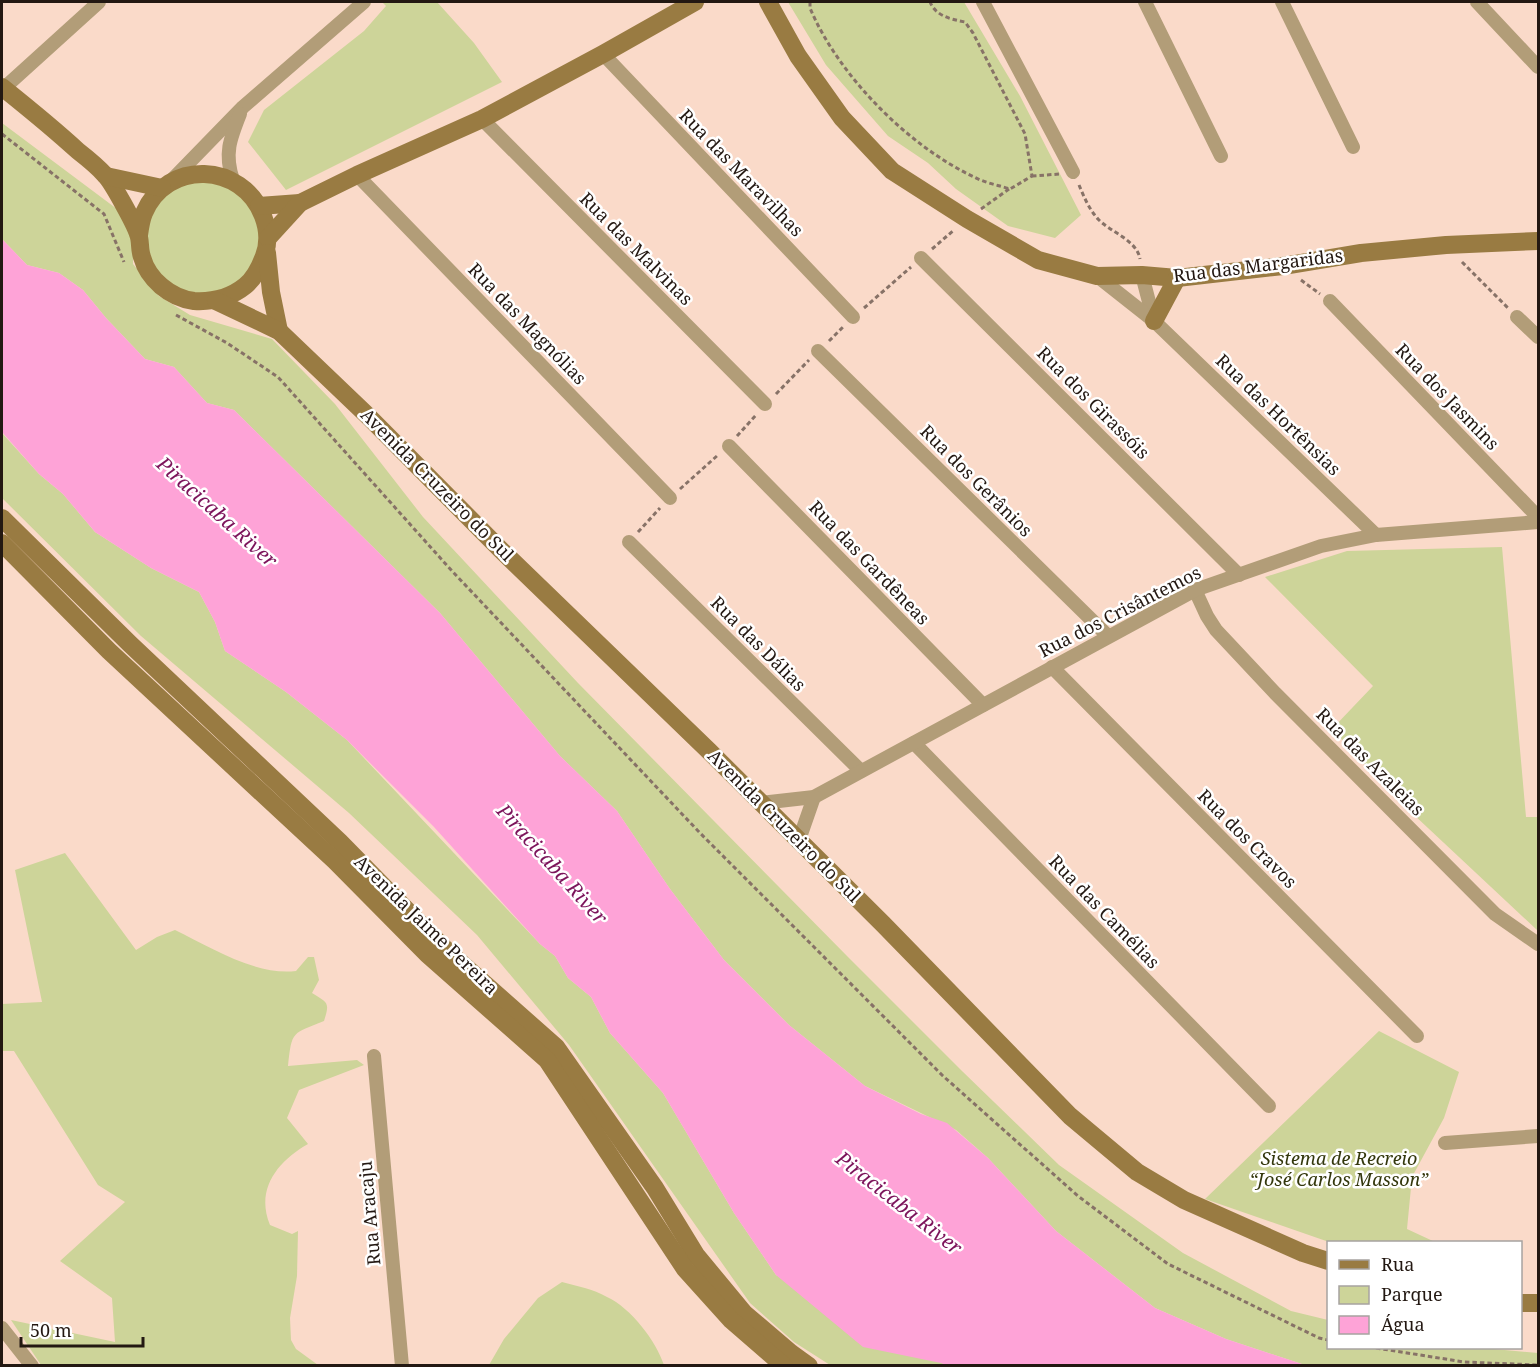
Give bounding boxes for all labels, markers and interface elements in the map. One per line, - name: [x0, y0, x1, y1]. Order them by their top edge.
- street label: Rua das Maravilhas: [674, 103, 809, 241]
- street label: Rua das Malvinas: [575, 187, 698, 310]
- street label: Rua das Margaridas: [1172, 243, 1344, 287]
- street label: Rua das Magnólias: [463, 257, 592, 389]
- street label: Rua dos Jasmins: [1391, 338, 1505, 455]
- street label: Rua dos Girassóis: [1032, 341, 1155, 464]
- street label: Rua das Hortênsias: [1211, 348, 1346, 480]
- street label: Avenida Cruzeiro do Sul: [356, 403, 520, 566]
- street label: Rua dos Gerânios: [916, 419, 1038, 541]
- water label: Piracicaba River: [151, 450, 284, 573]
- street label: Rua das Gardêneas: [804, 495, 935, 630]
- street label: Rua dos Crisântemos: [1034, 560, 1205, 662]
- street label: Rua das Dálias: [706, 591, 811, 696]
- street label: Rua das Azaleias: [1312, 702, 1430, 820]
- street label: Avenida Cruzeiro do Sul: [703, 744, 867, 907]
- street label: Rua dos Cravos: [1193, 784, 1302, 893]
- water label: Piracicaba River: [490, 797, 614, 930]
- street label: Avenida Jaime Pereira: [350, 849, 504, 999]
- street label: Rua das Camélias: [1044, 849, 1165, 973]
- water label: Piracicaba River: [830, 1144, 969, 1261]
- park label: Sistema de Recreio “José Carlos Masson”: [1250, 1146, 1429, 1191]
- street label: Rua Aracaju: [352, 1159, 386, 1266]
- legend: [1327, 1241, 1522, 1349]
- text: Rua: [1381, 1252, 1414, 1276]
- text: Parque: [1381, 1282, 1443, 1306]
- scale bar: [21, 1310, 142, 1348]
- text: Água: [1381, 1312, 1425, 1336]
- text: 50 m: [30, 1318, 72, 1342]

